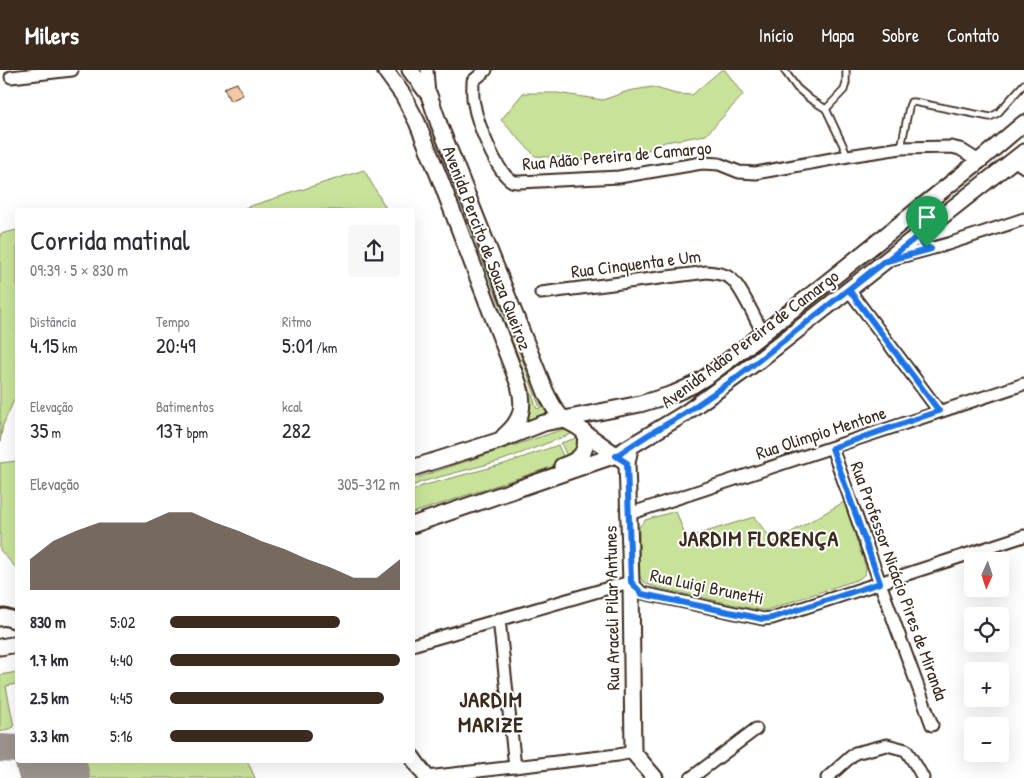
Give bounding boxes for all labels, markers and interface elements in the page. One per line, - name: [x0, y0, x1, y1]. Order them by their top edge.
- text: Milers: [25, 19, 79, 51]
- text: Início: [759, 23, 793, 48]
- text: Mapa: [821, 23, 854, 48]
- text: Sobre: [882, 23, 919, 48]
- text: Contato: [947, 23, 999, 48]
- street label: Rua Adão Pereira de Camargo: [521, 135, 713, 176]
- street label: Avenida Percito de Souza Queiroz: [437, 142, 538, 354]
- pin: [906, 196, 948, 247]
- icon: arrive: [913, 203, 941, 231]
- text: Corrida matinal: [30, 221, 190, 259]
- button: share: [348, 225, 400, 277]
- street label: Rua Cinquenta e Um: [570, 243, 702, 284]
- text: 09:39 · 5 × 830 m: [30, 259, 128, 281]
- street label: Avenida Adão Pereira de Camargo: [656, 263, 844, 414]
- text: Distância: [30, 312, 76, 331]
- text: Tempo: [156, 312, 189, 331]
- text: Ritmo: [282, 312, 311, 331]
- text: 4.15: [30, 331, 59, 360]
- text: 20:49: [156, 331, 196, 360]
- text: 5:01: [282, 331, 313, 360]
- text: km: [59, 338, 77, 357]
- text: /km: [313, 338, 337, 357]
- text: Elevação: [30, 397, 73, 416]
- text: Batimentos: [156, 397, 214, 416]
- text: kcal: [282, 397, 302, 416]
- street label: Rua Olimpio Mentone: [753, 400, 889, 465]
- text: 35: [30, 416, 48, 445]
- text: 137: [156, 416, 183, 445]
- text: 282: [282, 416, 311, 445]
- text: m: [48, 423, 61, 442]
- text: bpm: [183, 423, 208, 442]
- street label: Rua Professor Nicácio Pires de Miranda: [845, 458, 954, 704]
- text: Elevação: [30, 473, 79, 495]
- text: 305–312 m: [337, 473, 400, 495]
- district label: JARDIM FLORENÇA: [679, 523, 839, 553]
- street label: Rua Araceli Pilar Antunes: [598, 525, 625, 691]
- north arrow: [964, 552, 1009, 598]
- map controls: [964, 552, 1009, 762]
- street label: Rua Luigi Brunetti: [648, 562, 766, 611]
- button: locate: [964, 607, 1009, 652]
- text: 830 m: [30, 611, 66, 633]
- text: 5:02: [110, 611, 135, 633]
- text: 1.7 km: [30, 649, 68, 671]
- text: 4:40: [110, 649, 133, 671]
- button: +: [964, 662, 1009, 707]
- district label: JARDIM MARIZE: [458, 684, 524, 739]
- text: 2.5 km: [30, 687, 69, 709]
- text: 4:45: [110, 687, 132, 709]
- button: −: [964, 717, 1009, 762]
- text: 3.3 km: [30, 725, 69, 747]
- text: 5:16: [110, 725, 133, 747]

